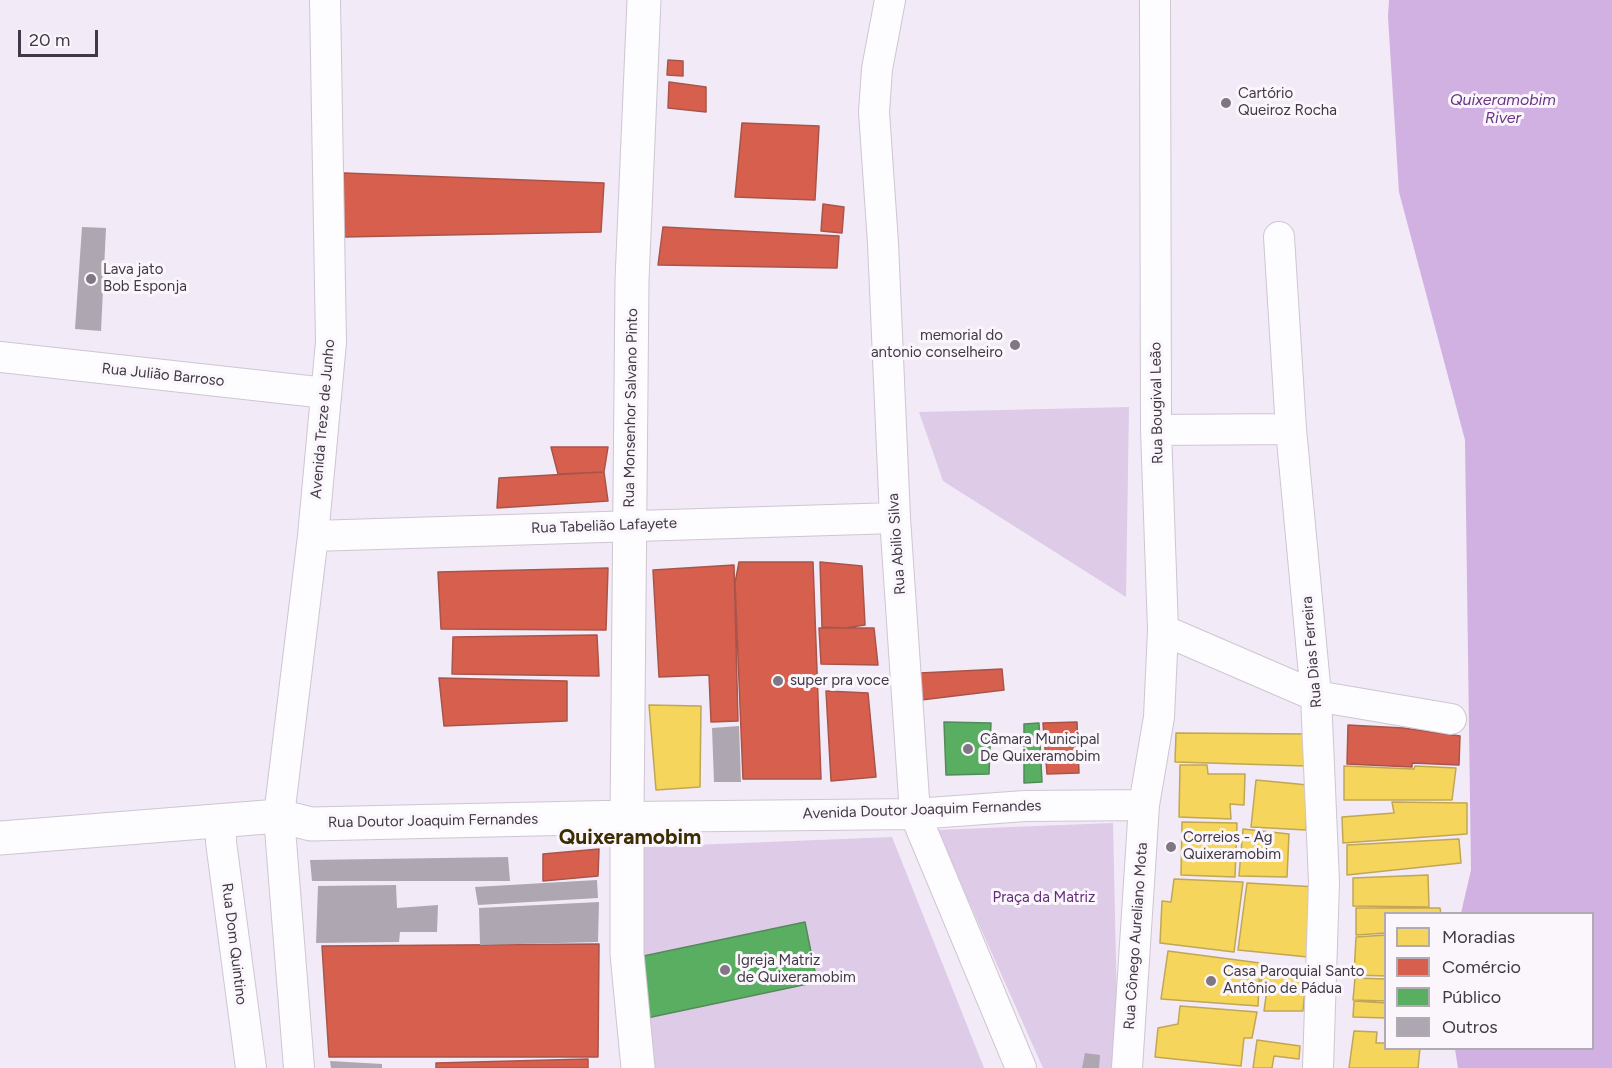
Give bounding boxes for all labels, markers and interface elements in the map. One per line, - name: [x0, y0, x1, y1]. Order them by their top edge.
- scale bar: [21, 18, 100, 56]
- text: 20 m: [29, 29, 70, 51]
- place label: Cartório Queiroz Rocha: [1238, 85, 1337, 120]
- water label: Quixeramobim River: [1450, 90, 1556, 128]
- marker: Cartório Queiroz Rocha: [1219, 96, 1233, 110]
- place label: Lava jato Bob Esponja: [103, 261, 187, 296]
- marker: Lava jato Bob Esponja: [84, 272, 98, 286]
- street label: Rua Monsenhor Salvano Pinto: [620, 308, 642, 508]
- place label: memorial do antonio conselheiro: [871, 327, 1003, 362]
- street label: Avenida Treze de Junho: [307, 338, 339, 500]
- marker: memorial do antonio conselheiro: [1008, 338, 1022, 352]
- street label: Rua Bougival Leão: [1147, 342, 1167, 464]
- street label: Rua Julião Barroso: [101, 360, 225, 390]
- street label: Rua Abilio Silva: [884, 493, 910, 595]
- street label: Rua Tabelião Lafayete: [531, 514, 677, 538]
- street label: Rua Dias Ferreira: [1298, 595, 1326, 709]
- place label: super pra voce: [790, 672, 889, 690]
- marker: super pra voce: [771, 674, 785, 688]
- place label: Câmara Municipal De Quixeramobim: [980, 731, 1100, 766]
- marker: Câmara Municipal De Quixeramobim: [961, 742, 975, 756]
- street label: Avenida Doutor Joaquim Fernandes: [802, 797, 1042, 823]
- street label: Rua Doutor Joaquim Fernandes: [328, 810, 538, 832]
- district label: Quixeramobim: [559, 825, 701, 851]
- place label: Correios - Ag Quixeramobim: [1183, 829, 1281, 864]
- marker: Correios - Ag Quixeramobim: [1164, 840, 1178, 854]
- street label: Rua Cônego Aureliano Mota: [1120, 842, 1152, 1030]
- street label: Rua Dom Quintino: [218, 882, 250, 1006]
- park label: Praça da Matriz: [993, 889, 1095, 907]
- legend: [1384, 912, 1594, 1050]
- text: Moradias: [1442, 926, 1515, 948]
- place label: Igreja Matriz de Quixeramobim: [737, 952, 856, 987]
- text: Comércio: [1442, 956, 1521, 978]
- marker: Igreja Matriz de Quixeramobim: [718, 963, 732, 977]
- place label: Casa Paroquial Santo Antônio de Pádua: [1223, 963, 1365, 998]
- marker: Casa Paroquial Santo Antônio de Pádua: [1204, 974, 1218, 988]
- text: Público: [1442, 986, 1501, 1008]
- text: Outros: [1442, 1016, 1498, 1038]

